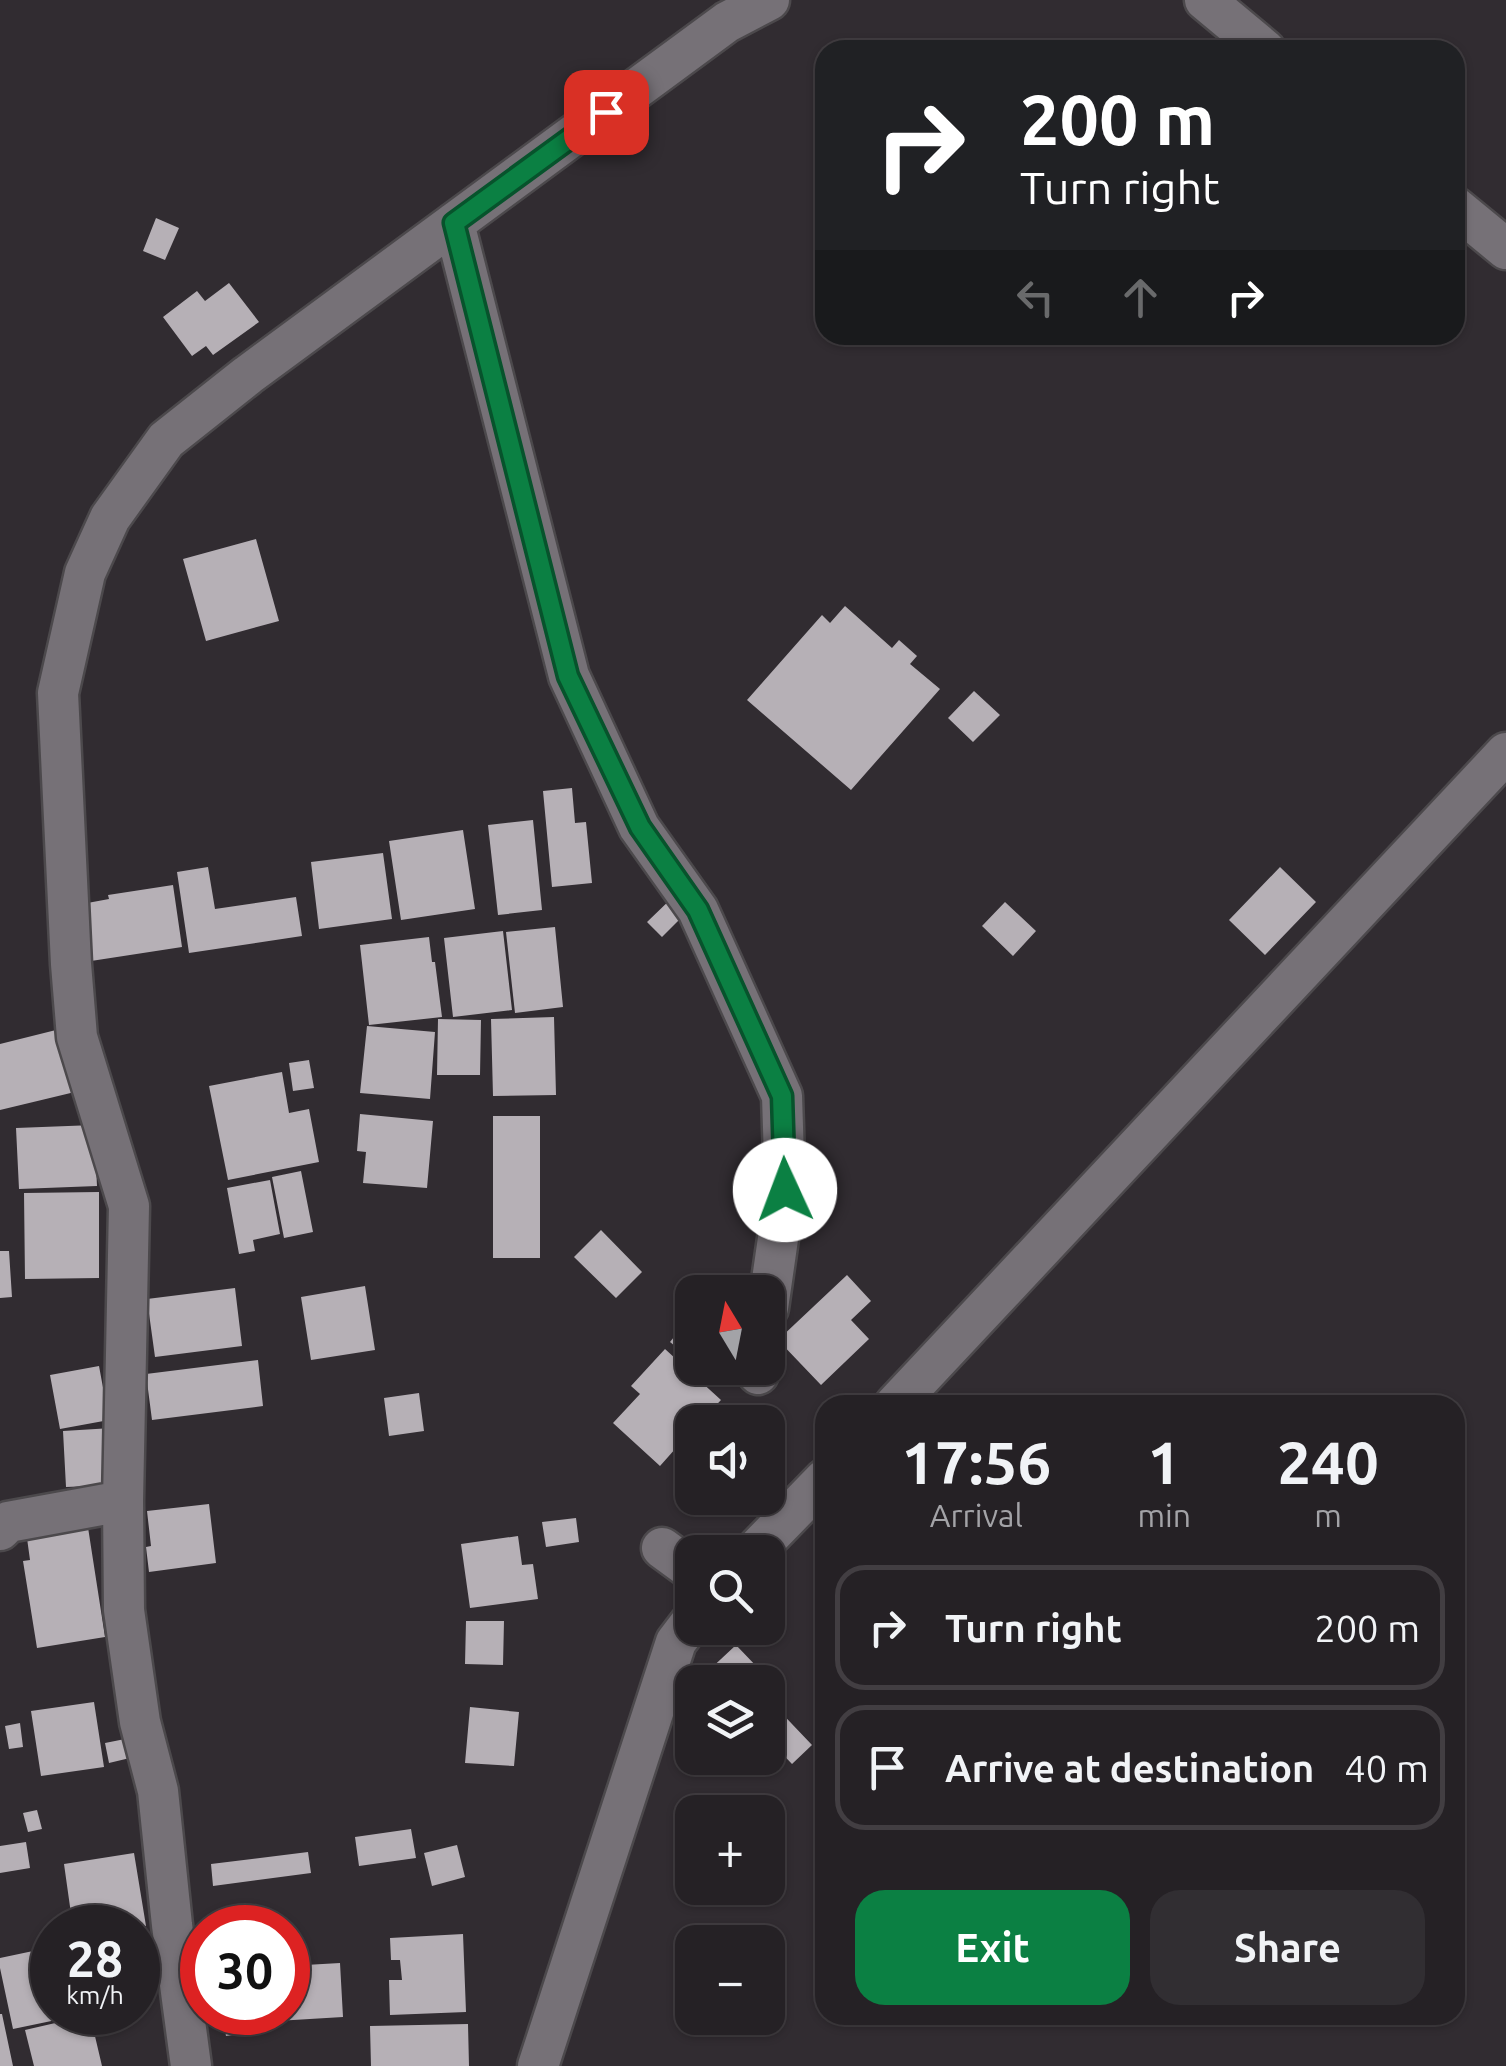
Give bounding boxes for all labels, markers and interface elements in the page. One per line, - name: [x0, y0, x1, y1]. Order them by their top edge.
- pin: [564, 70, 649, 155]
- icon: right: [855, 80, 985, 210]
- text: 200 m: [1020, 80, 1215, 158]
- icon: arrive: [579, 85, 634, 140]
- text: Turn right: [1020, 162, 1220, 213]
- icon: left: [1008, 270, 1063, 325]
- icon: ahead: [1113, 270, 1168, 325]
- icon: right: [1218, 270, 1273, 325]
- position arrow: [733, 1138, 837, 1242]
- north arrow: [675, 1275, 785, 1385]
- map controls: [675, 1275, 785, 2035]
- button: sound: [675, 1405, 785, 1515]
- text: 17:56: [901, 1428, 1051, 1495]
- text: 1: [1147, 1428, 1181, 1495]
- text: 240: [1277, 1428, 1379, 1495]
- text: Arrival: [930, 1497, 1023, 1533]
- text: min: [1137, 1497, 1191, 1533]
- text: m: [1314, 1497, 1342, 1533]
- button: search: [675, 1535, 785, 1645]
- icon: right: [860, 1600, 915, 1655]
- text: Turn right: [945, 1607, 1122, 1649]
- text: 200 m: [1314, 1607, 1420, 1649]
- button: layers: [675, 1665, 785, 1775]
- icon: arrive: [860, 1740, 915, 1795]
- text: Arrive at destination: [945, 1747, 1314, 1789]
- text: 40 m: [1344, 1747, 1429, 1789]
- button: +: [675, 1795, 785, 1905]
- button: Exit: [855, 1890, 1130, 2005]
- button: Share: [1150, 1890, 1425, 2005]
- speed limit sign: 30: [180, 1905, 310, 2035]
- button: −: [675, 1925, 785, 2035]
- text: 28: [67, 1930, 123, 1986]
- text: km/h: [66, 1981, 124, 2009]

